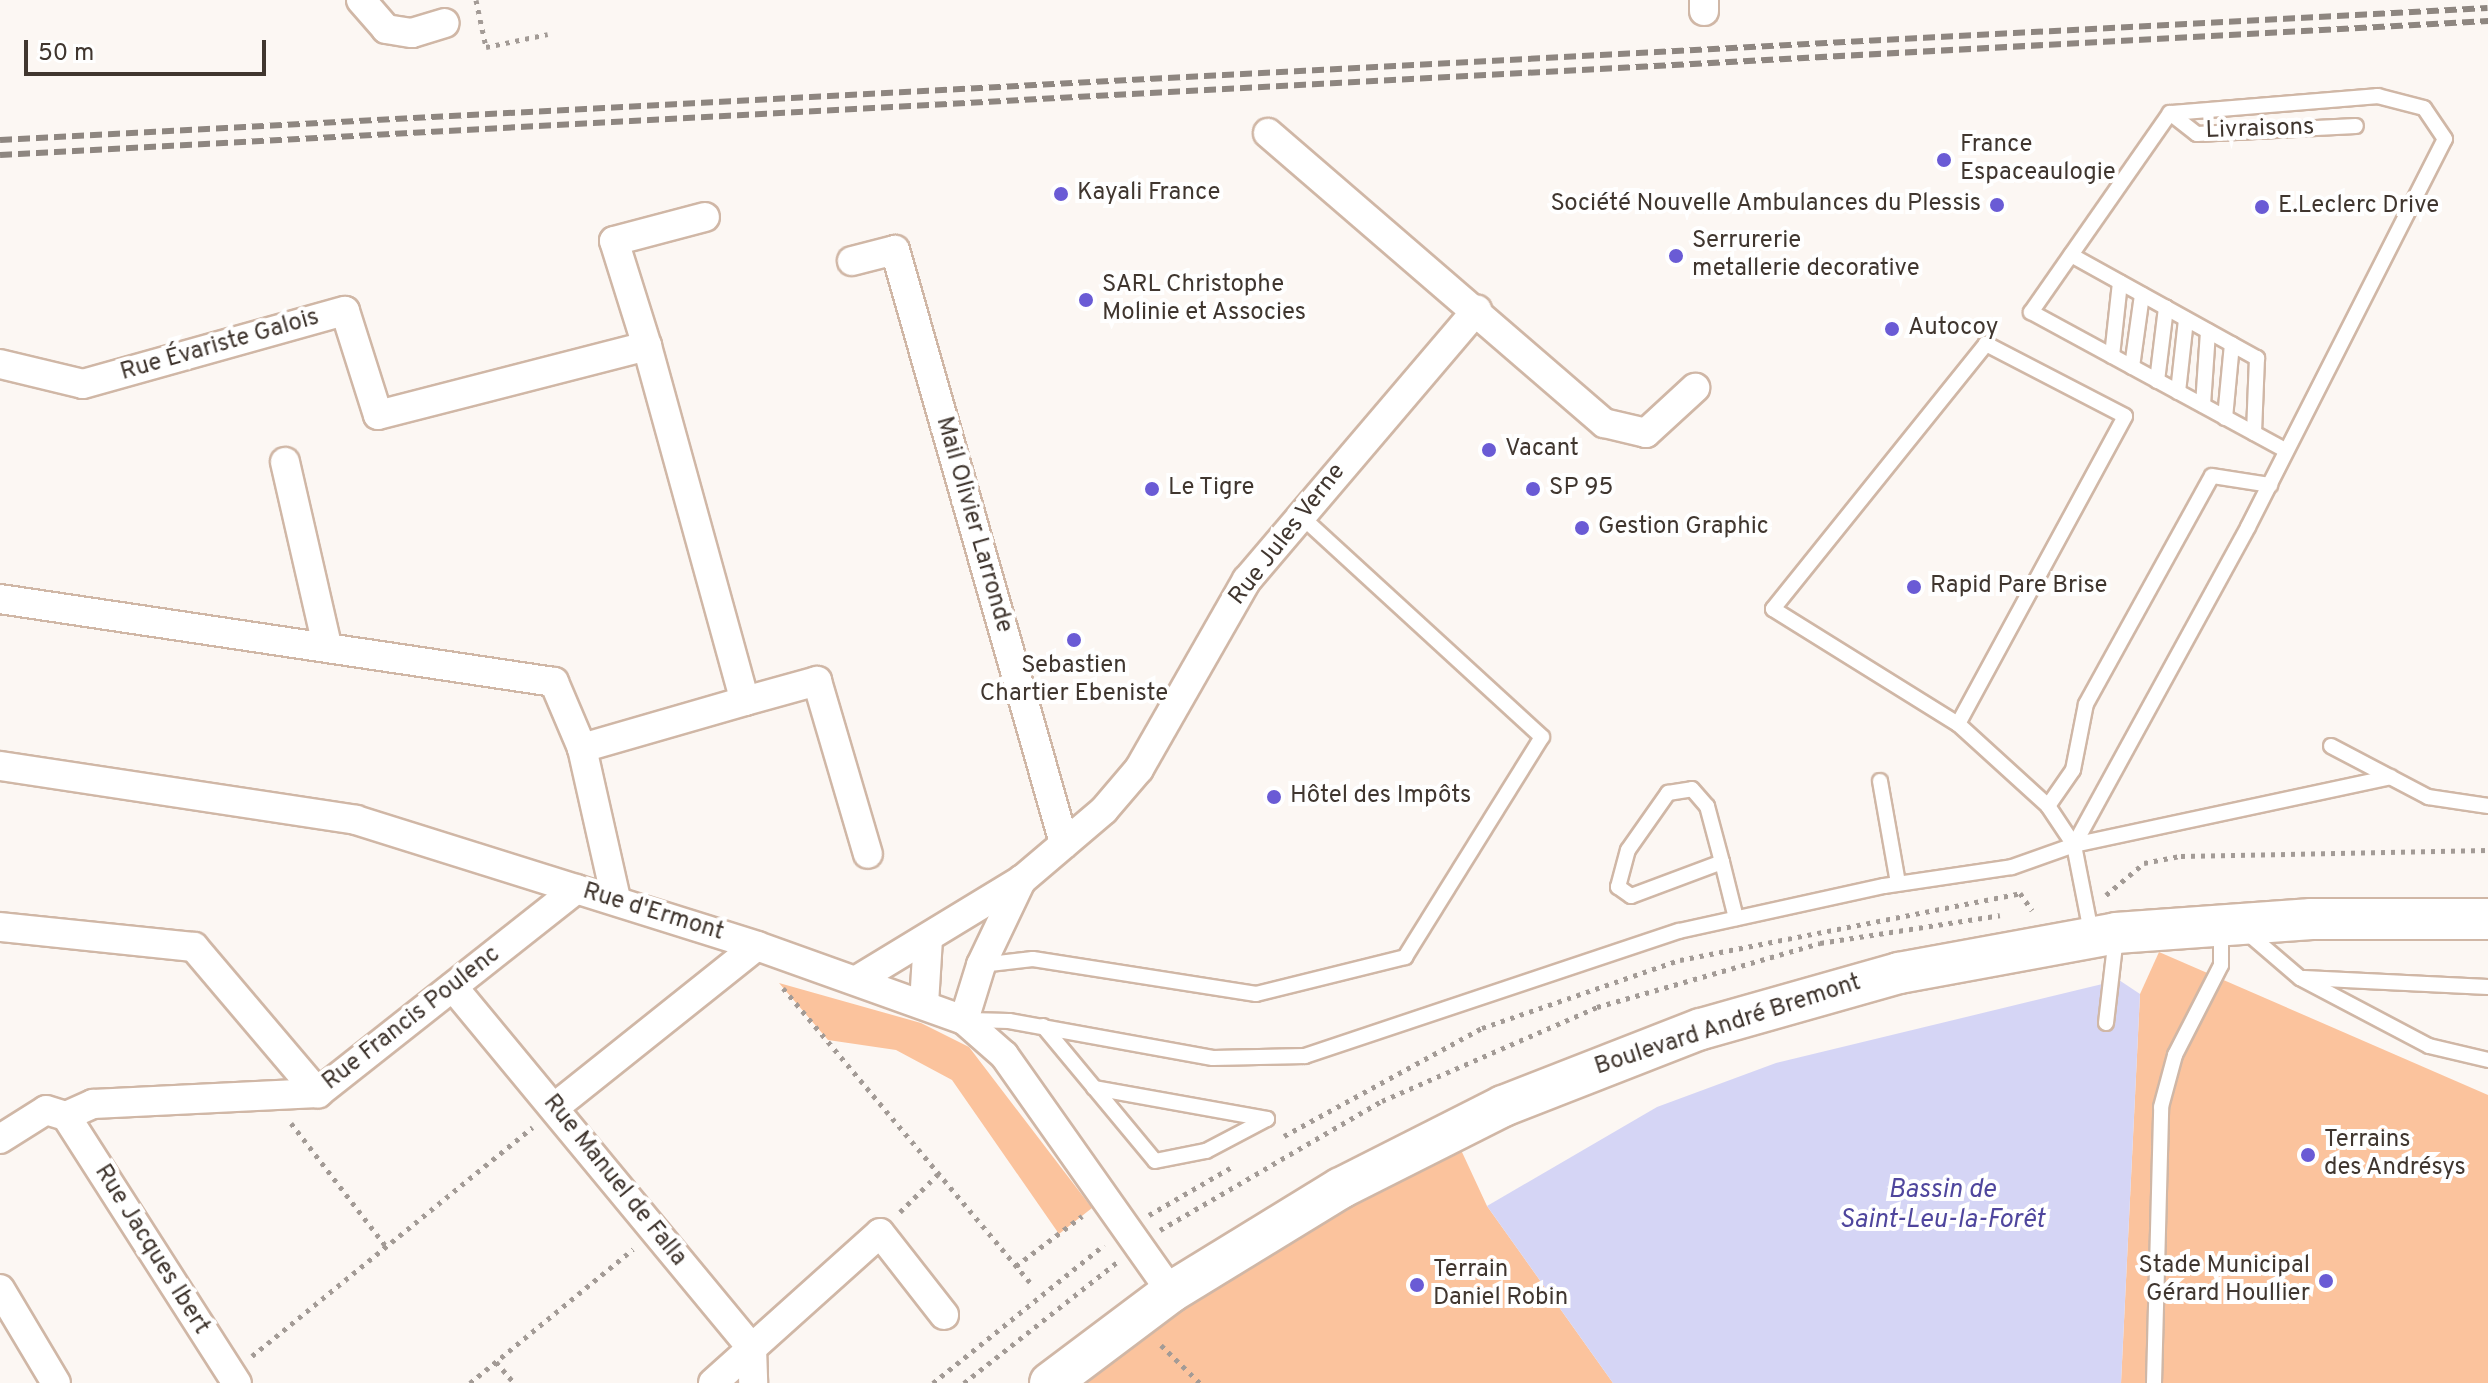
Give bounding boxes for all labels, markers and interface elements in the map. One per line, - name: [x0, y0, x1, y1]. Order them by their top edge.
- scale bar: [28, 24, 270, 74]
- text: 50 m: [38, 39, 94, 69]
- street label: Livraisons: [2205, 114, 2315, 146]
- place label: France Espaceaulogie: [1960, 132, 2116, 188]
- marker: France Espaceaulogie: [1935, 151, 1953, 169]
- place label: Kayali France: [1077, 180, 1220, 208]
- marker: Kayali France: [1052, 185, 1070, 203]
- place label: Société Nouvelle Ambulances du Plessis: [1549, 191, 1981, 219]
- place label: E.Leclerc Drive: [2278, 193, 2439, 221]
- marker: Société Nouvelle Ambulances du Plessis: [1988, 196, 2006, 214]
- marker: E.Leclerc Drive: [2253, 198, 2271, 216]
- place label: Serrurerie metallerie decorative: [1692, 228, 1920, 284]
- marker: Serrurerie metallerie decorative: [1667, 247, 1685, 265]
- place label: SARL Christophe Molinie et Associes: [1102, 272, 1307, 328]
- marker: SARL Christophe Molinie et Associes: [1077, 291, 1095, 309]
- street label: Rue Évariste Galois: [117, 304, 323, 388]
- place label: Autocoy: [1908, 315, 1998, 343]
- marker: Autocoy: [1883, 320, 1901, 338]
- street label: Mail Olivier Larronde: [928, 414, 1018, 636]
- place label: Vacant: [1505, 436, 1579, 464]
- marker: Vacant: [1480, 441, 1498, 459]
- street label: Rue Jules Verne: [1224, 458, 1352, 612]
- place label: Le Tigre: [1168, 475, 1255, 503]
- place label: SP 95: [1549, 475, 1613, 503]
- marker: Le Tigre: [1143, 480, 1161, 498]
- marker: SP 95: [1524, 480, 1542, 498]
- place label: Gestion Graphic: [1598, 514, 1769, 542]
- marker: Gestion Graphic: [1573, 519, 1591, 537]
- place label: Rapid Pare Brise: [1930, 573, 2107, 601]
- marker: Rapid Pare Brise: [1905, 578, 1923, 596]
- marker: Sebastien Chartier Ebeniste: [1065, 631, 1083, 649]
- place label: Sebastien Chartier Ebeniste: [980, 653, 1168, 709]
- place label: Hôtel des Impôts: [1290, 783, 1471, 811]
- marker: Hôtel des Impôts: [1265, 788, 1283, 806]
- street label: Rue d'Ermont: [579, 878, 727, 948]
- street label: Rue Francis Poulenc: [318, 941, 506, 1097]
- street label: Boulevard André Bremont: [1591, 969, 1865, 1083]
- street label: Rue Manuel de Falla: [536, 1089, 692, 1273]
- place label: Terrains des Andrésys: [2324, 1127, 2467, 1183]
- marker: Terrains des Andrésys: [2299, 1146, 2317, 1164]
- street label: Rue Jacques Ibert: [87, 1160, 215, 1340]
- water label: Bassin de Saint-Leu-la-Forêt: [1839, 1175, 2045, 1236]
- place label: Stade Municipal Gérard Houllier: [2139, 1253, 2310, 1309]
- place label: Terrain Daniel Robin: [1433, 1257, 1568, 1313]
- marker: Stade Municipal Gérard Houllier: [2317, 1272, 2335, 1290]
- marker: Terrain Daniel Robin: [1408, 1276, 1426, 1294]

